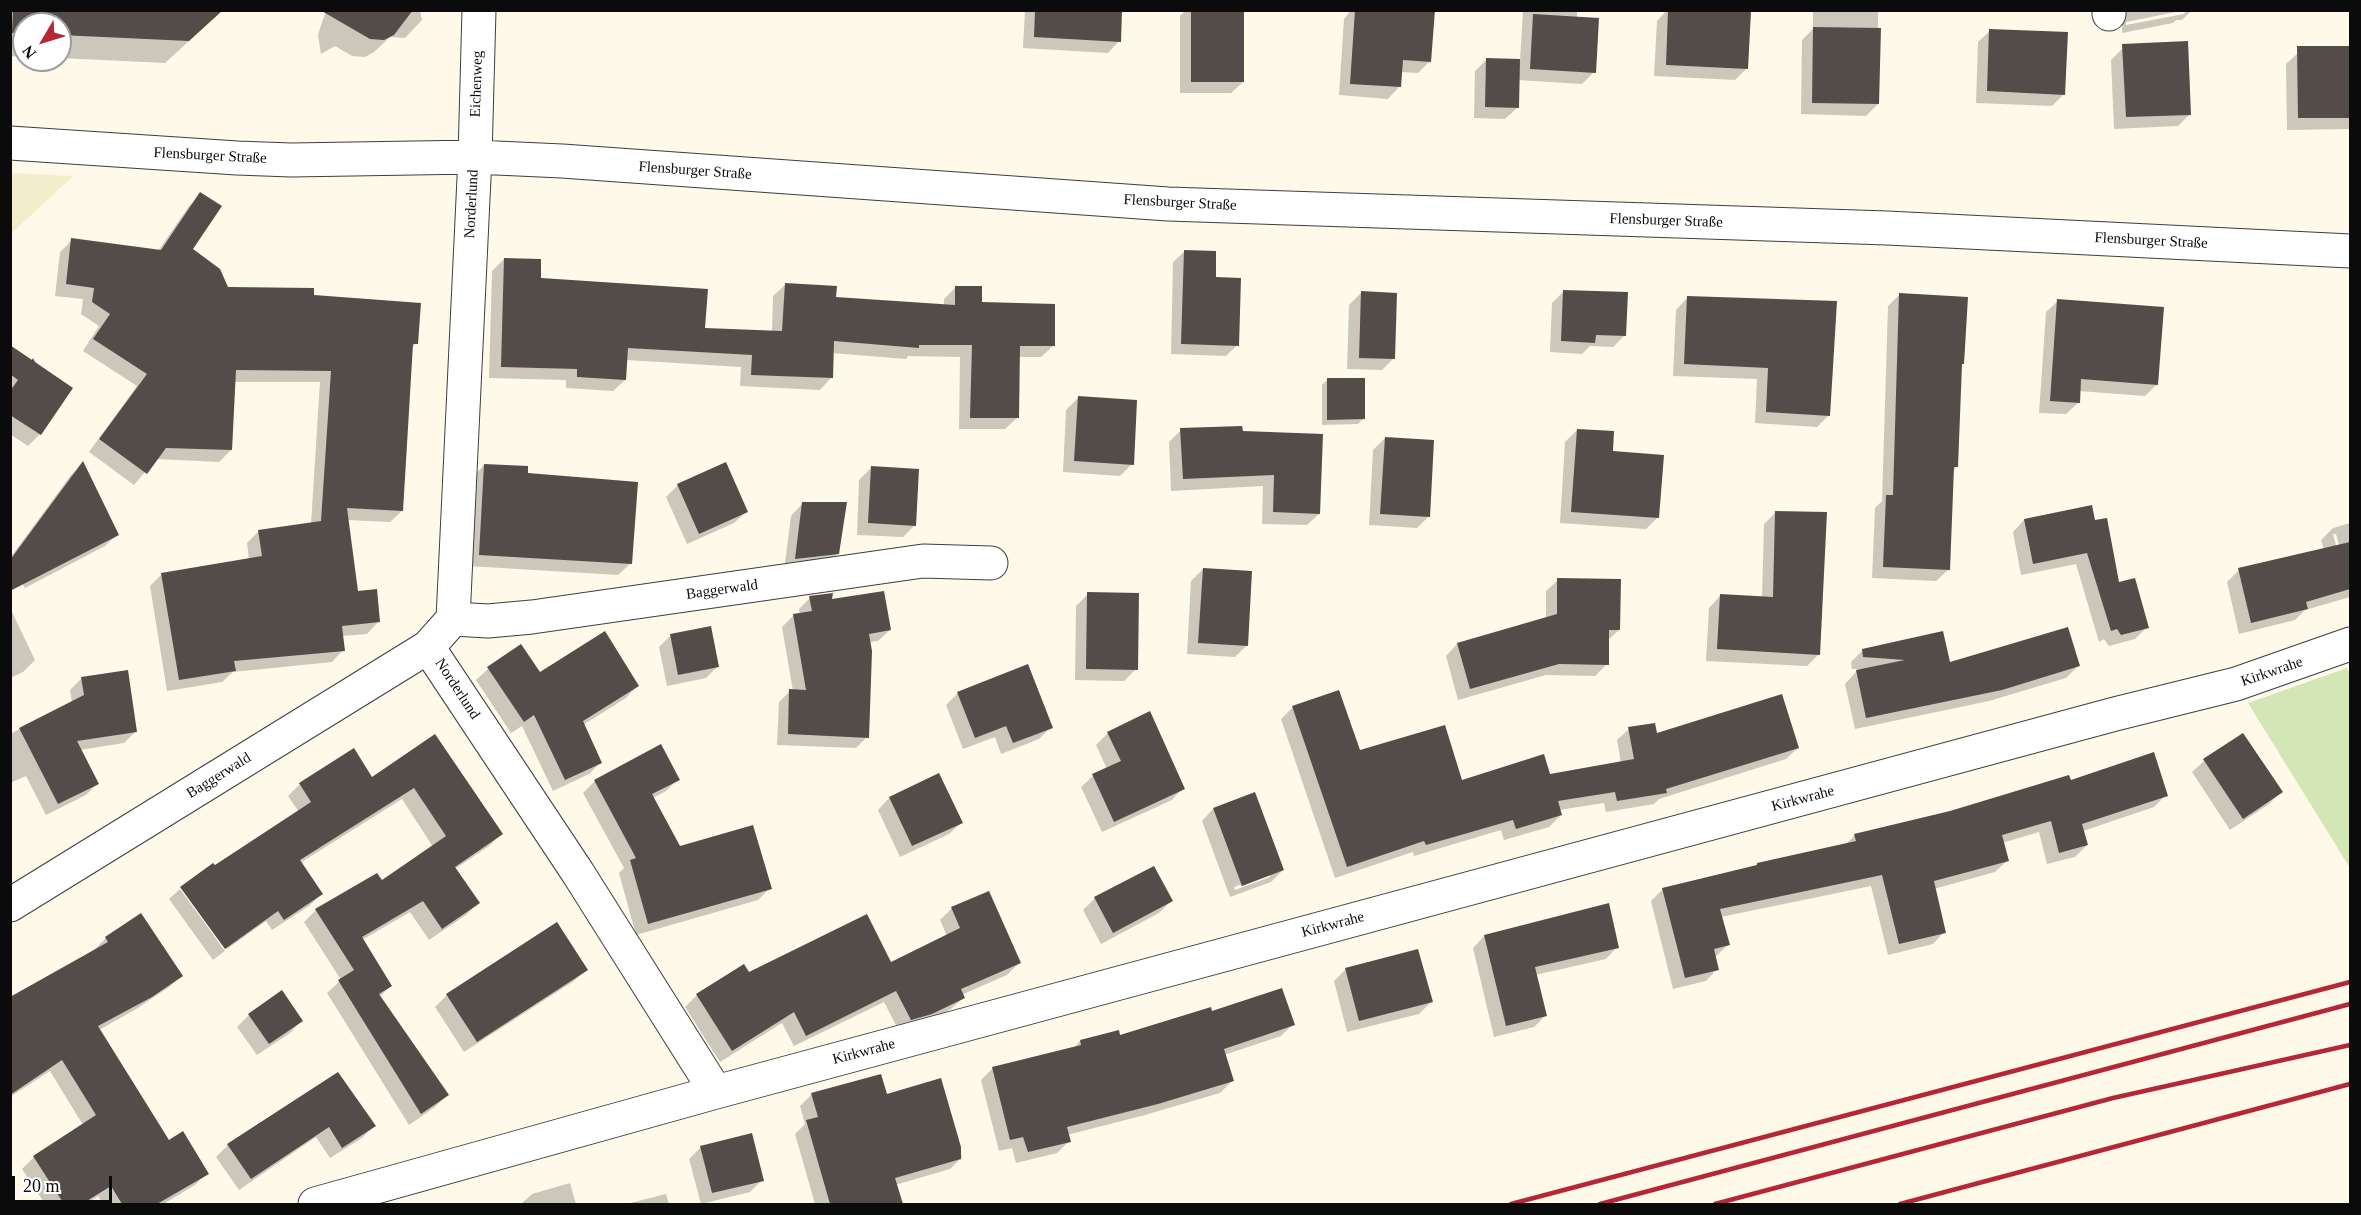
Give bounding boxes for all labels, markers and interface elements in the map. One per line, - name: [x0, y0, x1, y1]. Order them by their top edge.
- north arrow: [12, 12, 72, 72]
- text: N: [19, 42, 39, 62]
- street label: Eichenweg: [467, 50, 487, 118]
- street label: Flensburger Straße: [153, 144, 267, 168]
- street label: Flensburger Straße: [638, 158, 752, 184]
- street label: Norderlund: [461, 169, 483, 239]
- street label: Flensburger Straße: [1123, 191, 1237, 215]
- street label: Flensburger Straße: [1609, 210, 1723, 232]
- street label: Flensburger Straße: [2094, 229, 2208, 253]
- street label: Baggerwald: [685, 576, 759, 604]
- street label: Kirkwrahe: [2239, 653, 2305, 691]
- street label: Norderlund: [431, 655, 483, 723]
- street label: Baggerwald: [184, 749, 254, 803]
- street label: Kirkwrahe: [1770, 782, 1836, 816]
- street label: Kirkwrahe: [1300, 908, 1366, 942]
- street label: Kirkwrahe: [831, 1035, 897, 1069]
- scale bar: [15, 1164, 116, 1202]
- text: 20 m: [23, 1176, 60, 1196]

